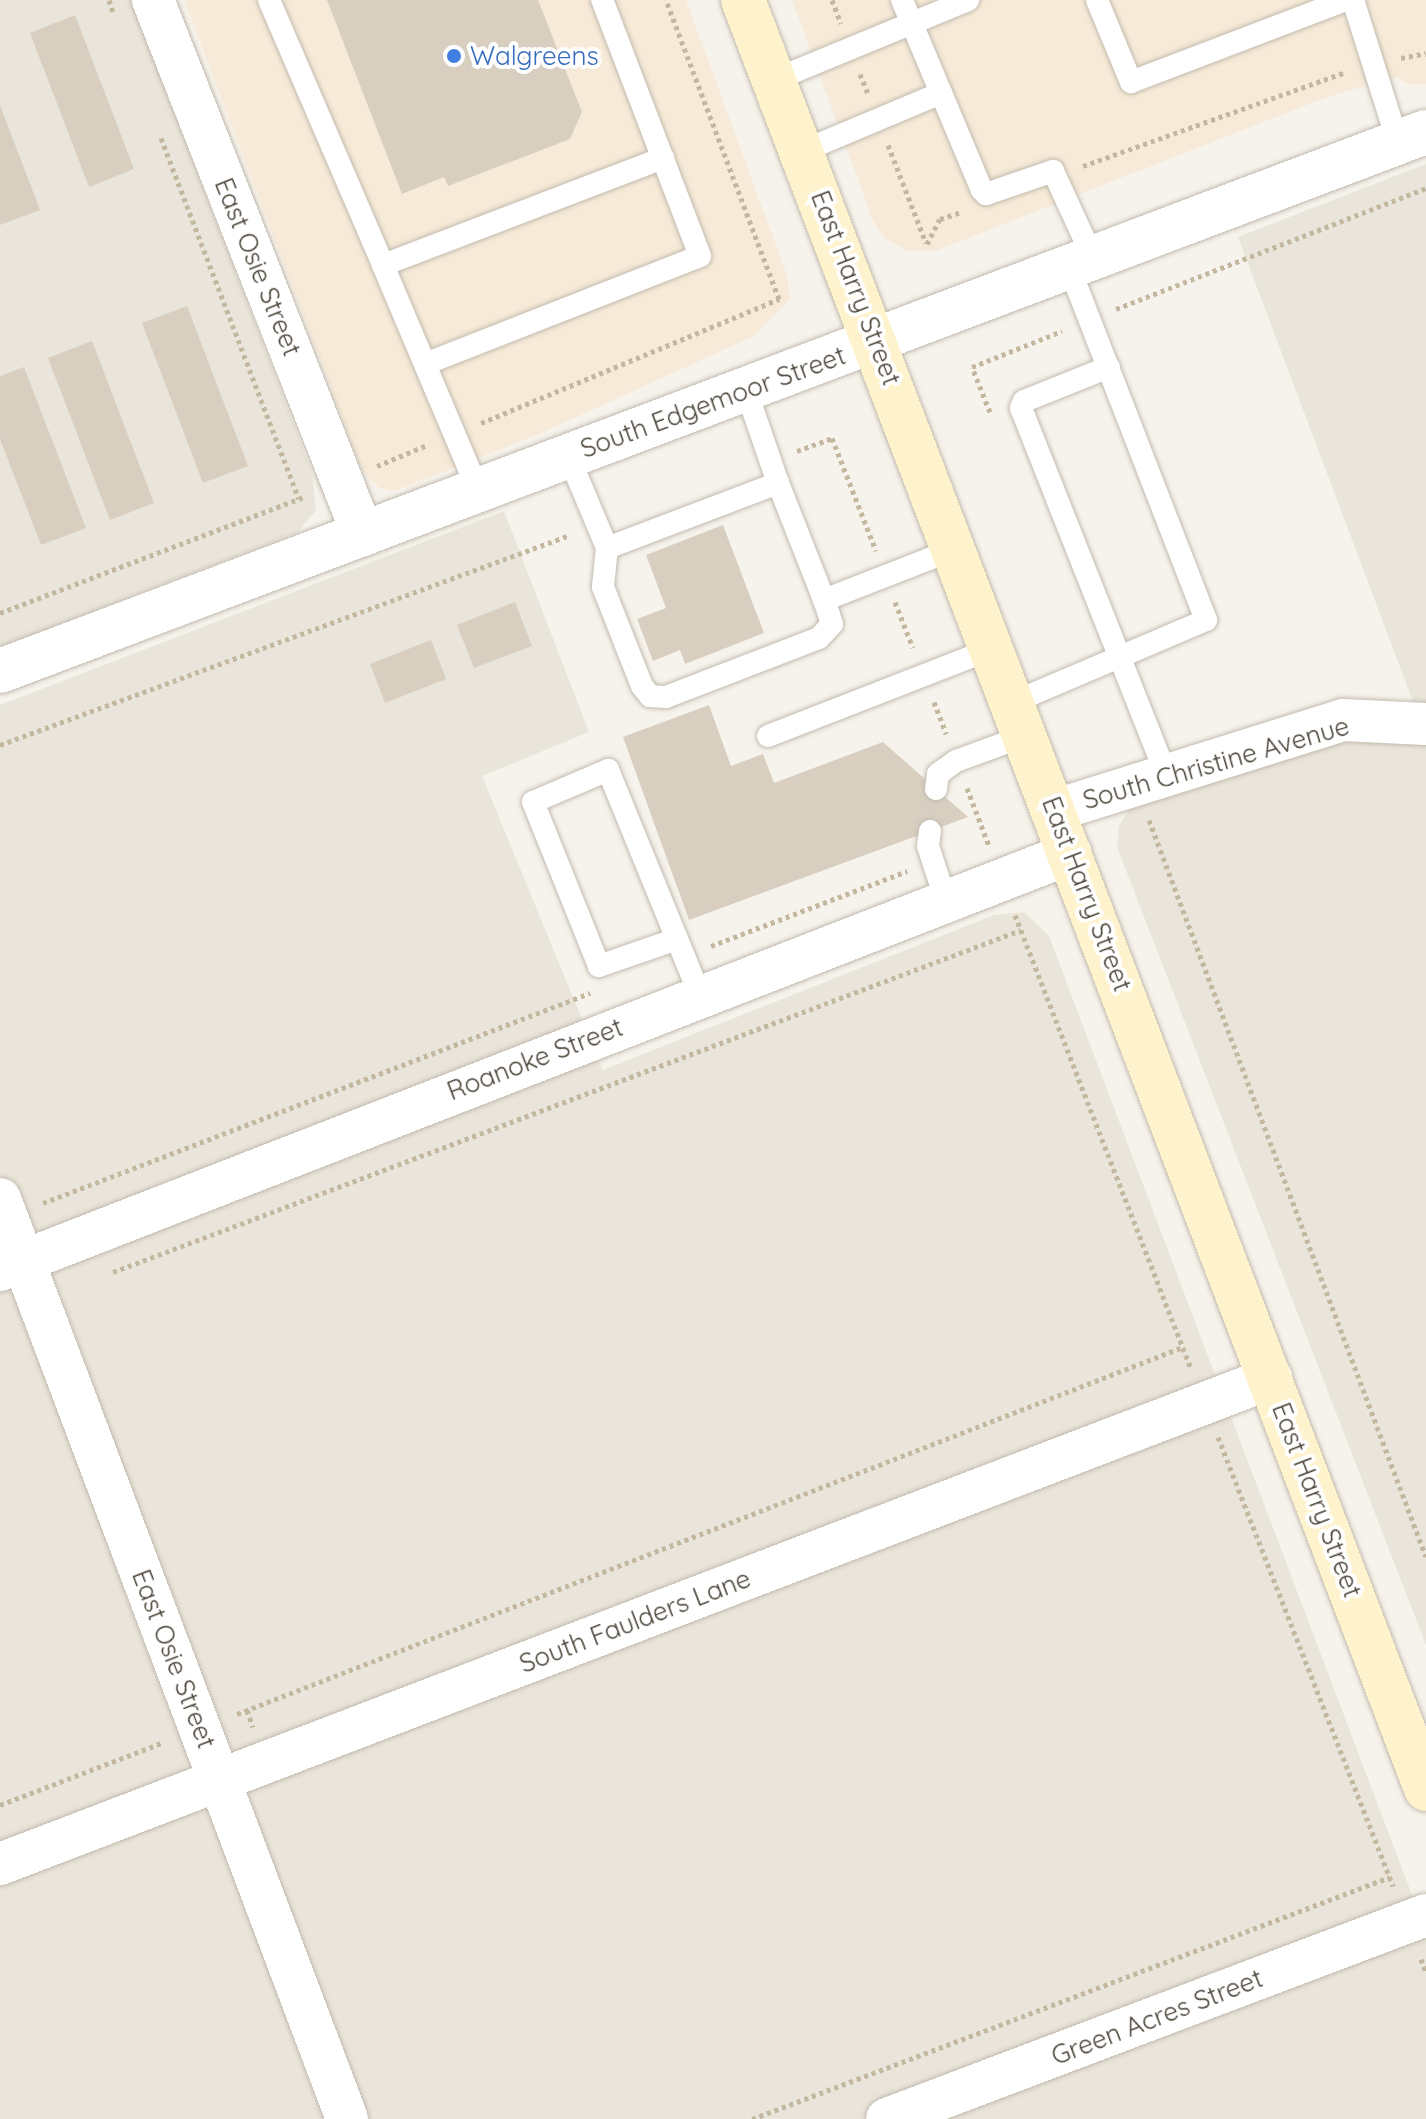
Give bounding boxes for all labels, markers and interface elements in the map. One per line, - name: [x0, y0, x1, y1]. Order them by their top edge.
- place label: Walgreens: [470, 40, 599, 72]
- marker: Walgreens: [445, 47, 463, 65]
- street label: East Osie Street: [208, 173, 308, 361]
- street label: East Harry Street: [805, 186, 907, 390]
- street label: South Edgemoor Street: [576, 339, 850, 465]
- street label: South Christine Avenue: [1079, 710, 1353, 816]
- street label: East Harry Street: [1036, 792, 1138, 996]
- street label: Roanoke Street: [443, 1011, 627, 1107]
- street label: East Harry Street: [1266, 1398, 1368, 1602]
- street label: South Faulders Lane: [515, 1563, 755, 1679]
- street label: East Osie Street: [126, 1565, 222, 1753]
- street label: Green Acres Street: [1047, 1962, 1267, 2072]

